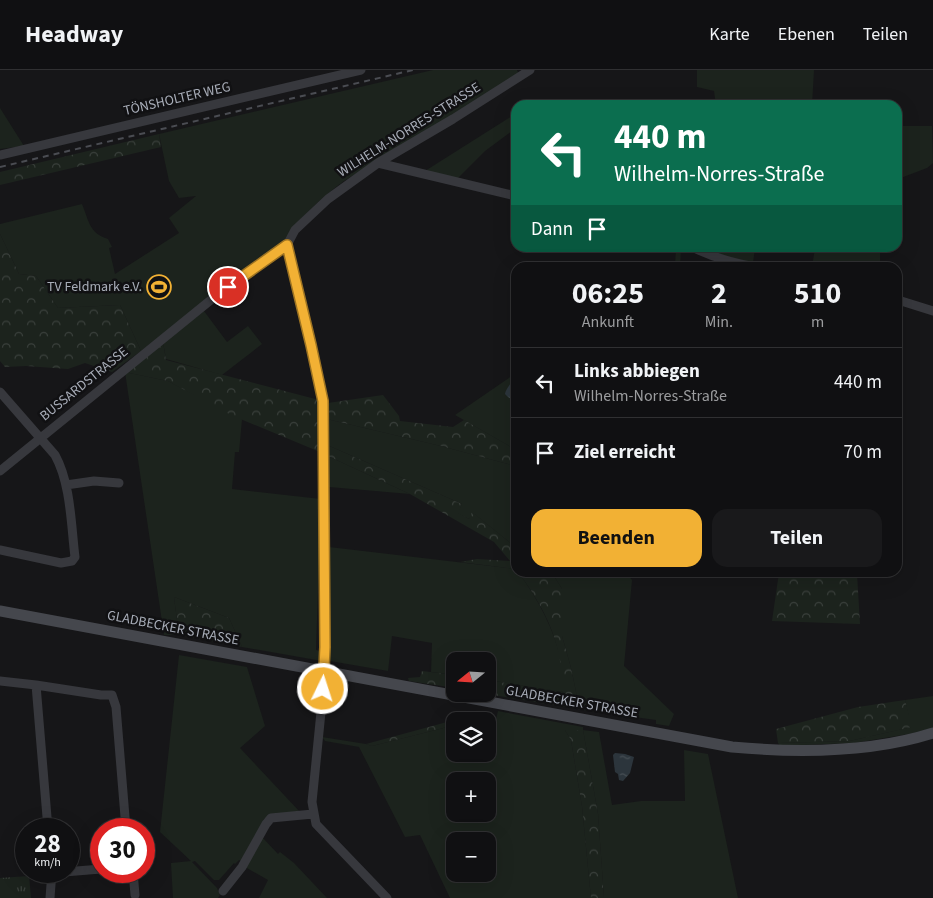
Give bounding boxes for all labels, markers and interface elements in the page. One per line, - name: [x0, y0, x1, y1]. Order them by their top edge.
- text: Headway: [25, 17, 123, 52]
- text: Karte: [709, 22, 750, 47]
- text: Ebenen: [778, 22, 835, 47]
- text: Teilen: [863, 22, 908, 47]
- street label: TÖNSHOLTER WEG: [122, 77, 232, 121]
- street label: WILHELM-NORRES-STRASSE: [334, 78, 484, 182]
- text: 440 m: [614, 112, 706, 162]
- icon: left: [531, 120, 596, 185]
- text: Wilhelm-Norres-Straße: [614, 158, 824, 190]
- icon: arrive: [583, 215, 611, 243]
- text: Dann: [531, 216, 573, 243]
- pin: [207, 266, 249, 308]
- text: 06:25: [572, 272, 644, 315]
- text: 2: [711, 272, 727, 315]
- text: 510: [794, 272, 841, 315]
- icon: arrive: [214, 273, 242, 301]
- sports icon: TV Feldmark e.V.: [146, 274, 172, 300]
- place label: TV Feldmark e.V.: [47, 277, 142, 297]
- text: Ankunft: [582, 311, 634, 333]
- text: Min.: [705, 311, 733, 333]
- text: m: [811, 311, 824, 333]
- street label: BUSSARDSTRASSE: [36, 342, 132, 426]
- text: Links abbiegen: [574, 358, 700, 385]
- icon: left: [531, 369, 559, 397]
- text: 440 m: [834, 369, 882, 396]
- text: Wilhelm-Norres-Straße: [574, 385, 727, 407]
- icon: arrive: [531, 439, 559, 467]
- text: Ziel erreicht: [574, 439, 675, 466]
- text: 70 m: [844, 439, 882, 466]
- button: Beenden: [531, 509, 702, 567]
- button: Teilen: [712, 509, 882, 567]
- street label: GLADBECKER STRASSE: [105, 605, 241, 651]
- north arrow: [446, 652, 496, 702]
- map controls: [446, 652, 496, 882]
- position arrow: [296, 662, 348, 714]
- street label: GLADBECKER STRASSE: [504, 681, 640, 723]
- button: layers: [446, 712, 496, 762]
- button: +: [446, 772, 496, 822]
- speed limit sign: 30: [90, 818, 155, 883]
- text: 28: [34, 826, 61, 862]
- button: −: [446, 832, 496, 882]
- text: km/h: [34, 854, 61, 871]

